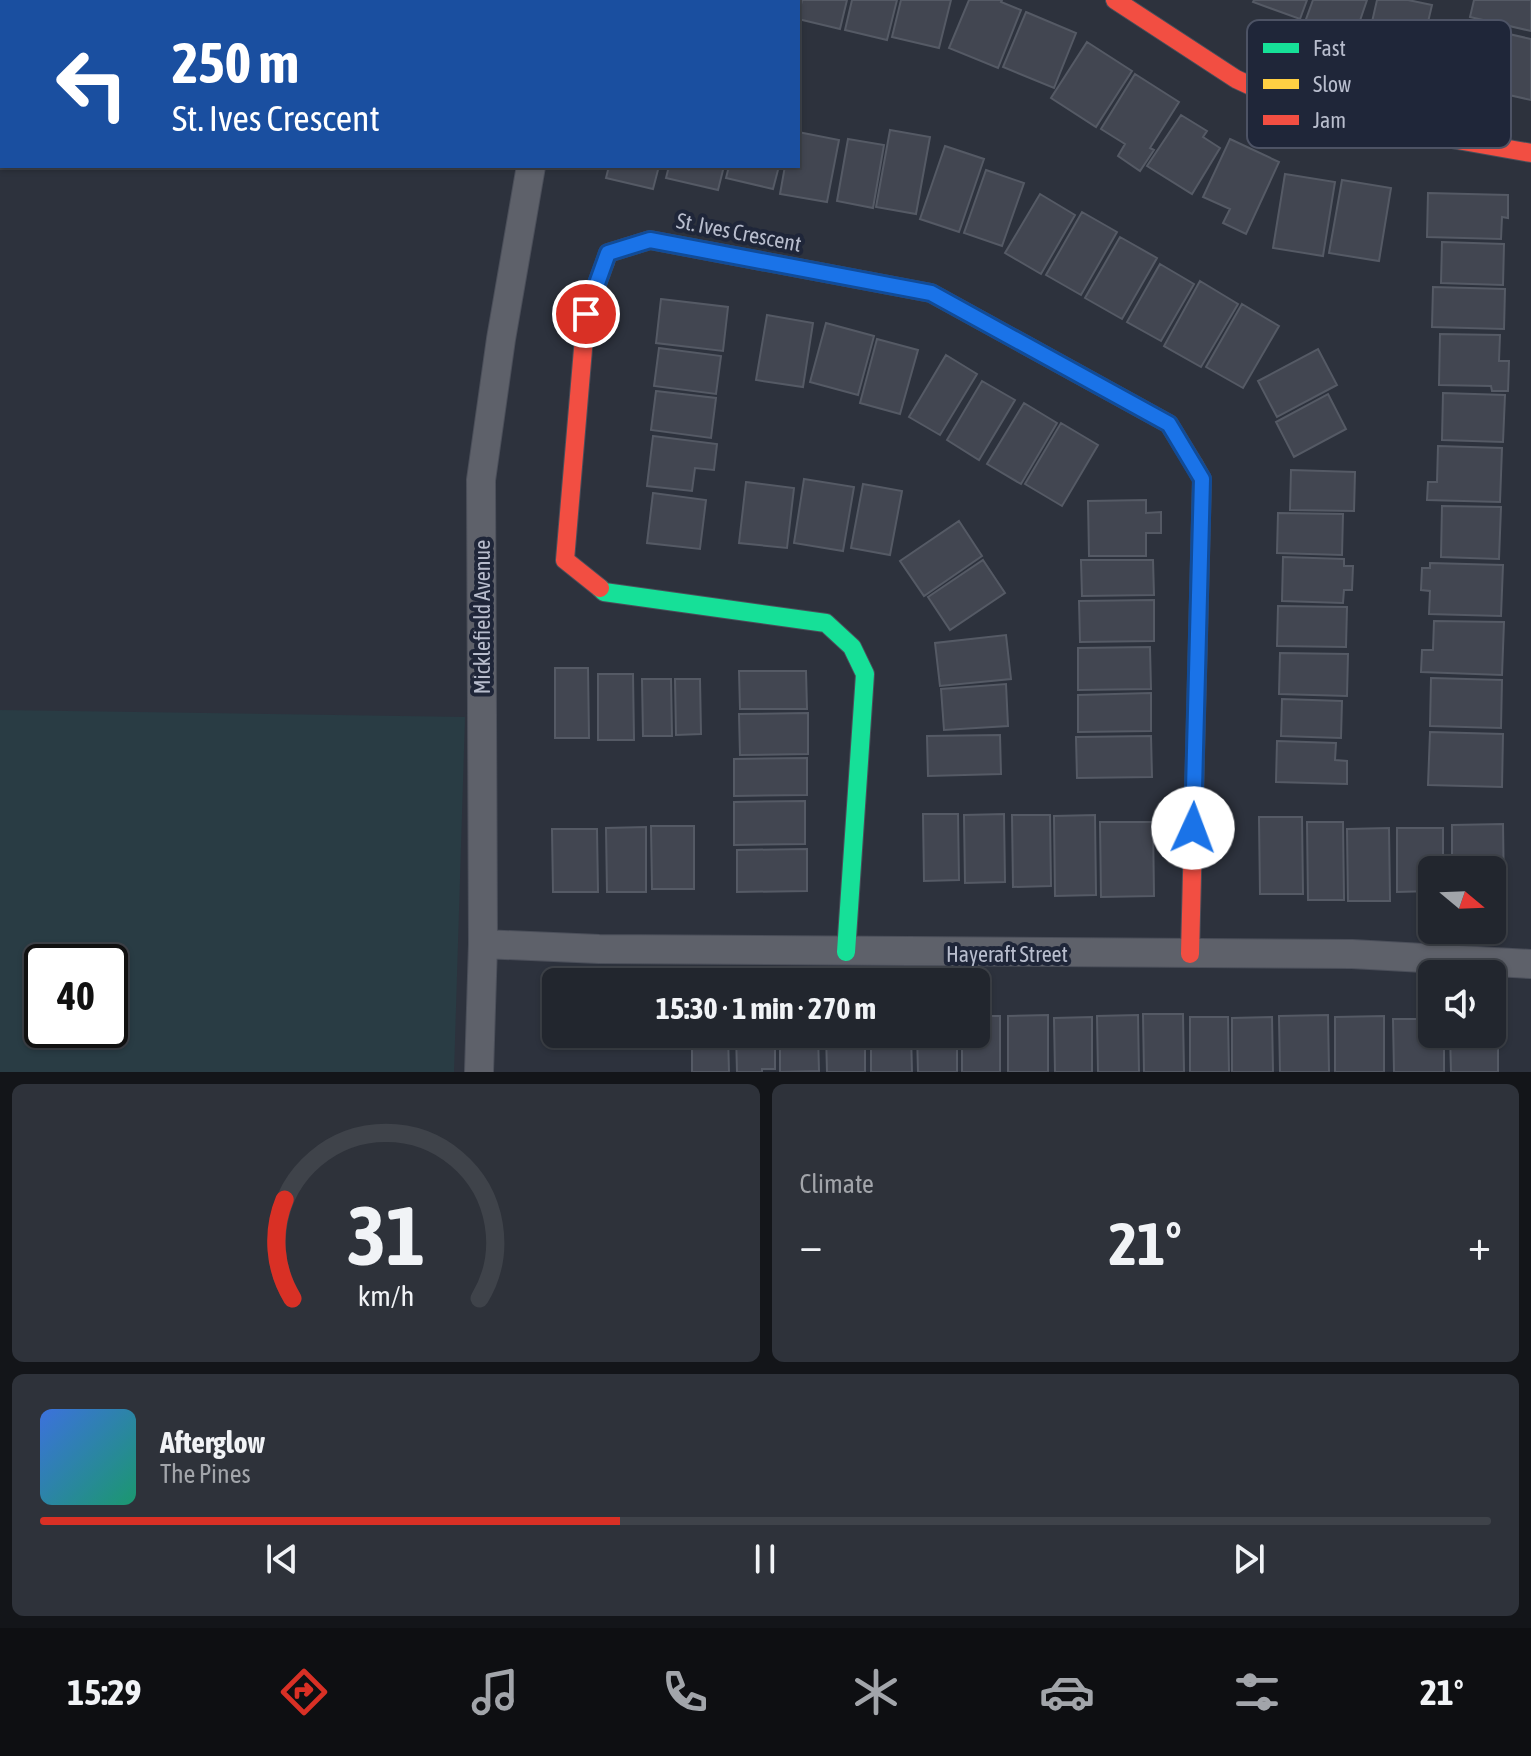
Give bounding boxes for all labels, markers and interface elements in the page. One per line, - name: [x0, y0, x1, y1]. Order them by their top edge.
- legend: [1247, 20, 1511, 148]
- text: 250 m: [172, 31, 299, 95]
- icon: left: [40, 32, 144, 136]
- text: Fast: [1313, 35, 1346, 61]
- text: Slow: [1313, 71, 1351, 97]
- text: St. Ives Crescent: [172, 97, 380, 139]
- text: Jam: [1313, 107, 1346, 133]
- street label: St. Ives Crescent: [674, 207, 804, 257]
- pin: [552, 280, 620, 348]
- icon: arrive: [564, 292, 608, 336]
- street label: Micklefield Avenue: [469, 540, 495, 694]
- position arrow: [1151, 786, 1235, 870]
- north arrow: [1418, 856, 1506, 944]
- map controls: [1418, 856, 1506, 1048]
- street label: Hayeraft Street: [946, 941, 1068, 967]
- speed limit sign: 40: [24, 944, 128, 1048]
- button: sound: [1418, 960, 1506, 1048]
- text: 15:30 · 1 min · 270 m: [656, 991, 876, 1025]
- text: Climate: [800, 1169, 874, 1199]
- text: 31: [347, 1187, 425, 1283]
- text: 21°: [1109, 1209, 1182, 1278]
- text: −: [800, 1219, 822, 1269]
- text: +: [1468, 1219, 1491, 1269]
- text: km/h: [357, 1279, 414, 1312]
- text: Afterglow: [160, 1425, 265, 1459]
- text: The Pines: [160, 1459, 251, 1489]
- icon: previous: [260, 1537, 304, 1581]
- icon: pause: [743, 1537, 787, 1581]
- icon: next: [1227, 1537, 1271, 1581]
- icon: directions: [276, 1664, 332, 1720]
- icon: music: [467, 1664, 523, 1720]
- icon: phone: [657, 1664, 713, 1720]
- icon: climate: [848, 1664, 904, 1720]
- icon: car: [1039, 1664, 1095, 1720]
- icon: filters: [1229, 1664, 1285, 1720]
- text: 15:29: [67, 1671, 141, 1713]
- text: 21°: [1420, 1671, 1464, 1713]

